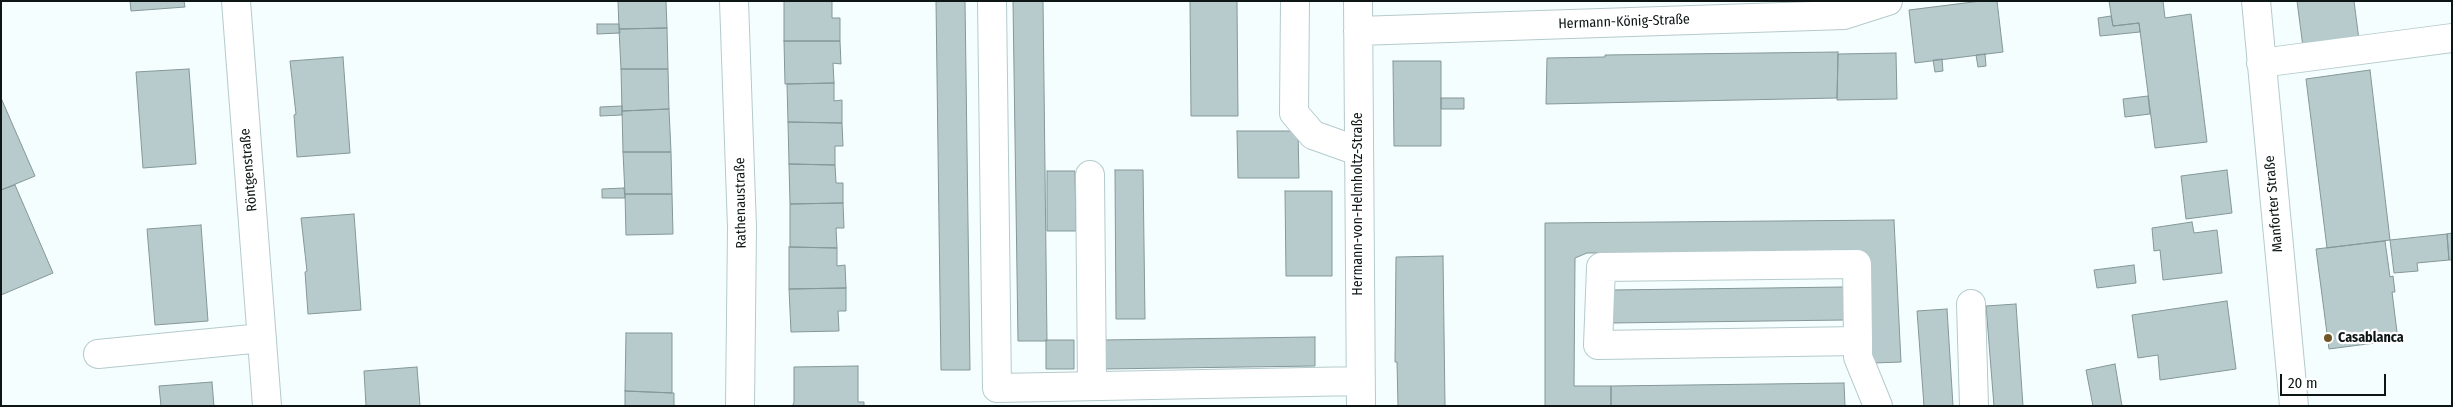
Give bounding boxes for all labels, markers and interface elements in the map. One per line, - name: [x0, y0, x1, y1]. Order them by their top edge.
- street label: Hermann-König-Straße: [1558, 11, 1690, 33]
- street label: Hermann-von-Helmholtz-Straße: [1350, 112, 1366, 296]
- street label: Röntgenstraße: [237, 128, 261, 212]
- street label: Manforter Straße: [2261, 155, 2287, 253]
- street label: Rathenaustraße: [732, 157, 750, 249]
- place label: Casablanca: [2338, 330, 2404, 346]
- marker: Casablanca: [2322, 332, 2334, 344]
- scale bar: [2283, 364, 2389, 396]
- text: 20 m: [2288, 374, 2318, 392]

